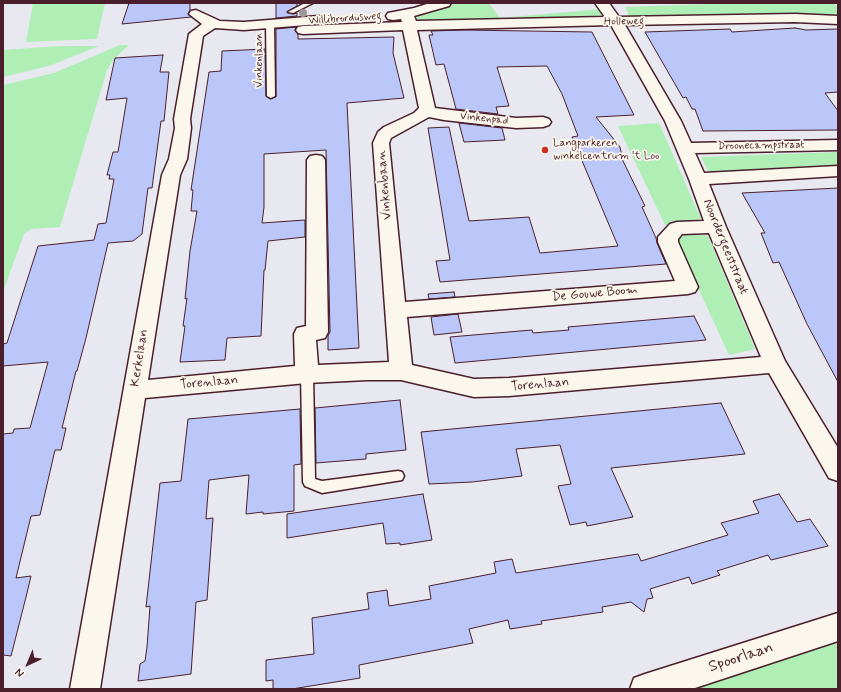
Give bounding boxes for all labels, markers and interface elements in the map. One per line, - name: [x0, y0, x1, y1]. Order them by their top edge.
- street label: Willibrordusweg: [308, 10, 382, 28]
- street label: Holleweg: [604, 15, 644, 29]
- street label: Vinkenlaan: [253, 32, 267, 88]
- street label: Vinkenpad: [459, 110, 509, 128]
- place label: Langparkeren winkelcentrum 't Loo: [553, 137, 659, 163]
- street label: Droonecampstraat: [718, 139, 804, 153]
- marker: Langparkeren winkelcentrum 't Loo: [540, 145, 550, 155]
- street label: Vinkenbaan: [374, 150, 396, 220]
- street label: Noordergeeststraat: [699, 197, 751, 297]
- street label: De Gouwe Boom: [551, 282, 639, 306]
- street label: Kerkelaan: [128, 328, 152, 388]
- street label: Torenlaan: [179, 373, 239, 393]
- street label: Torenlaan: [510, 375, 570, 395]
- street label: Spoorlaan: [706, 639, 776, 677]
- north arrow: [8, 644, 48, 684]
- text: N: [12, 665, 27, 680]

